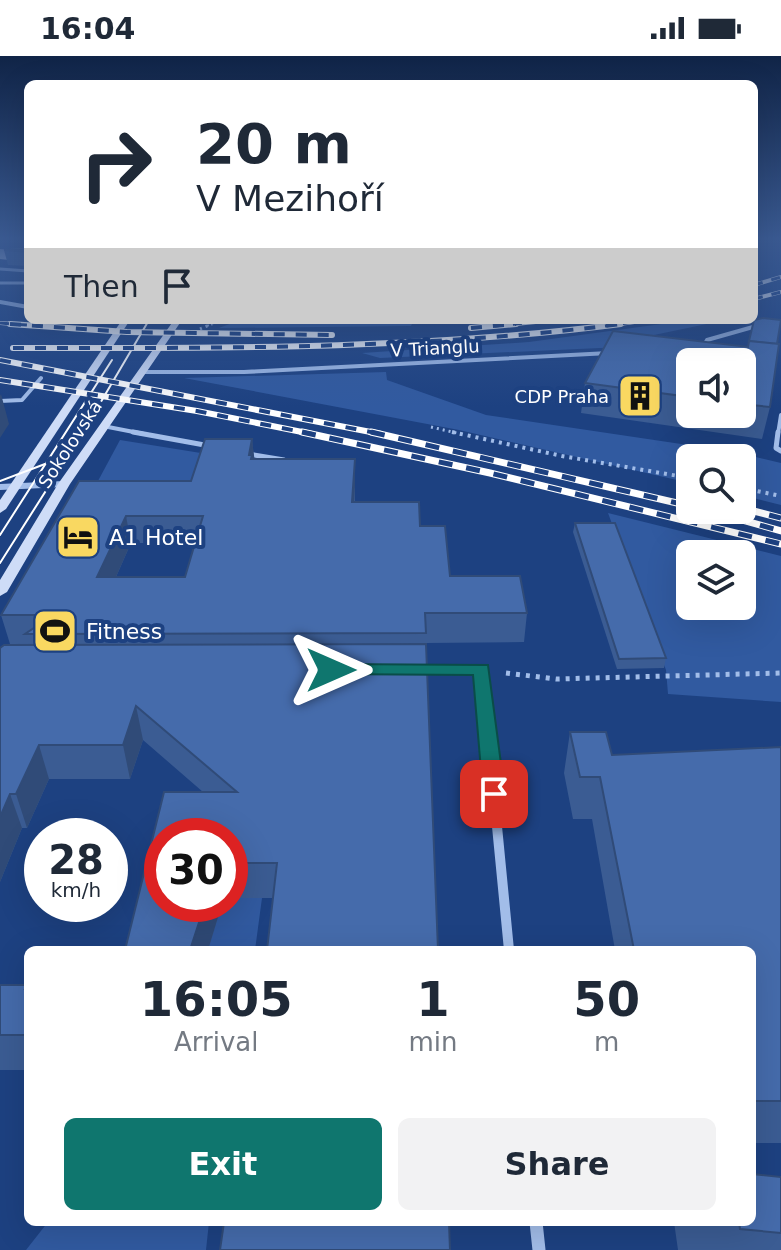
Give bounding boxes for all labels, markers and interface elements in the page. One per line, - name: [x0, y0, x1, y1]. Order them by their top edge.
- text: 16:04: [40, 11, 136, 46]
- text: 20 m: [196, 111, 352, 176]
- icon: right: [64, 112, 168, 216]
- text: V Mezihoří: [196, 178, 384, 219]
- icon: arrive: [155, 264, 199, 308]
- text: Then: [64, 269, 139, 304]
- street label: V Trianglu: [390, 335, 480, 361]
- map controls: [676, 348, 756, 620]
- button: sound: [676, 348, 756, 428]
- building icon: CDP Praha: [616, 372, 664, 420]
- place label: CDP Praha: [515, 386, 609, 407]
- street label: Sokolovská: [34, 396, 106, 492]
- button: search: [676, 444, 756, 524]
- hotel icon: A1 Hotel: [54, 513, 102, 561]
- place label: A1 Hotel: [109, 525, 203, 550]
- button: layers: [676, 540, 756, 620]
- sports icon: Fitness: [31, 607, 79, 655]
- place label: Fitness: [86, 619, 162, 644]
- position arrow: [289, 628, 373, 712]
- pin: [460, 760, 528, 828]
- icon: arrive: [472, 772, 516, 816]
- speed limit sign: 30: [144, 818, 248, 922]
- text: 28: [48, 837, 104, 883]
- text: km/h: [51, 878, 101, 902]
- text: 16:05: [140, 971, 293, 1027]
- text: 1: [416, 971, 450, 1027]
- text: 50: [573, 971, 640, 1027]
- text: Arrival: [174, 1027, 258, 1057]
- text: min: [408, 1027, 458, 1057]
- text: m: [594, 1027, 619, 1057]
- button: Exit: [64, 1118, 382, 1210]
- button: Share: [398, 1118, 716, 1210]

